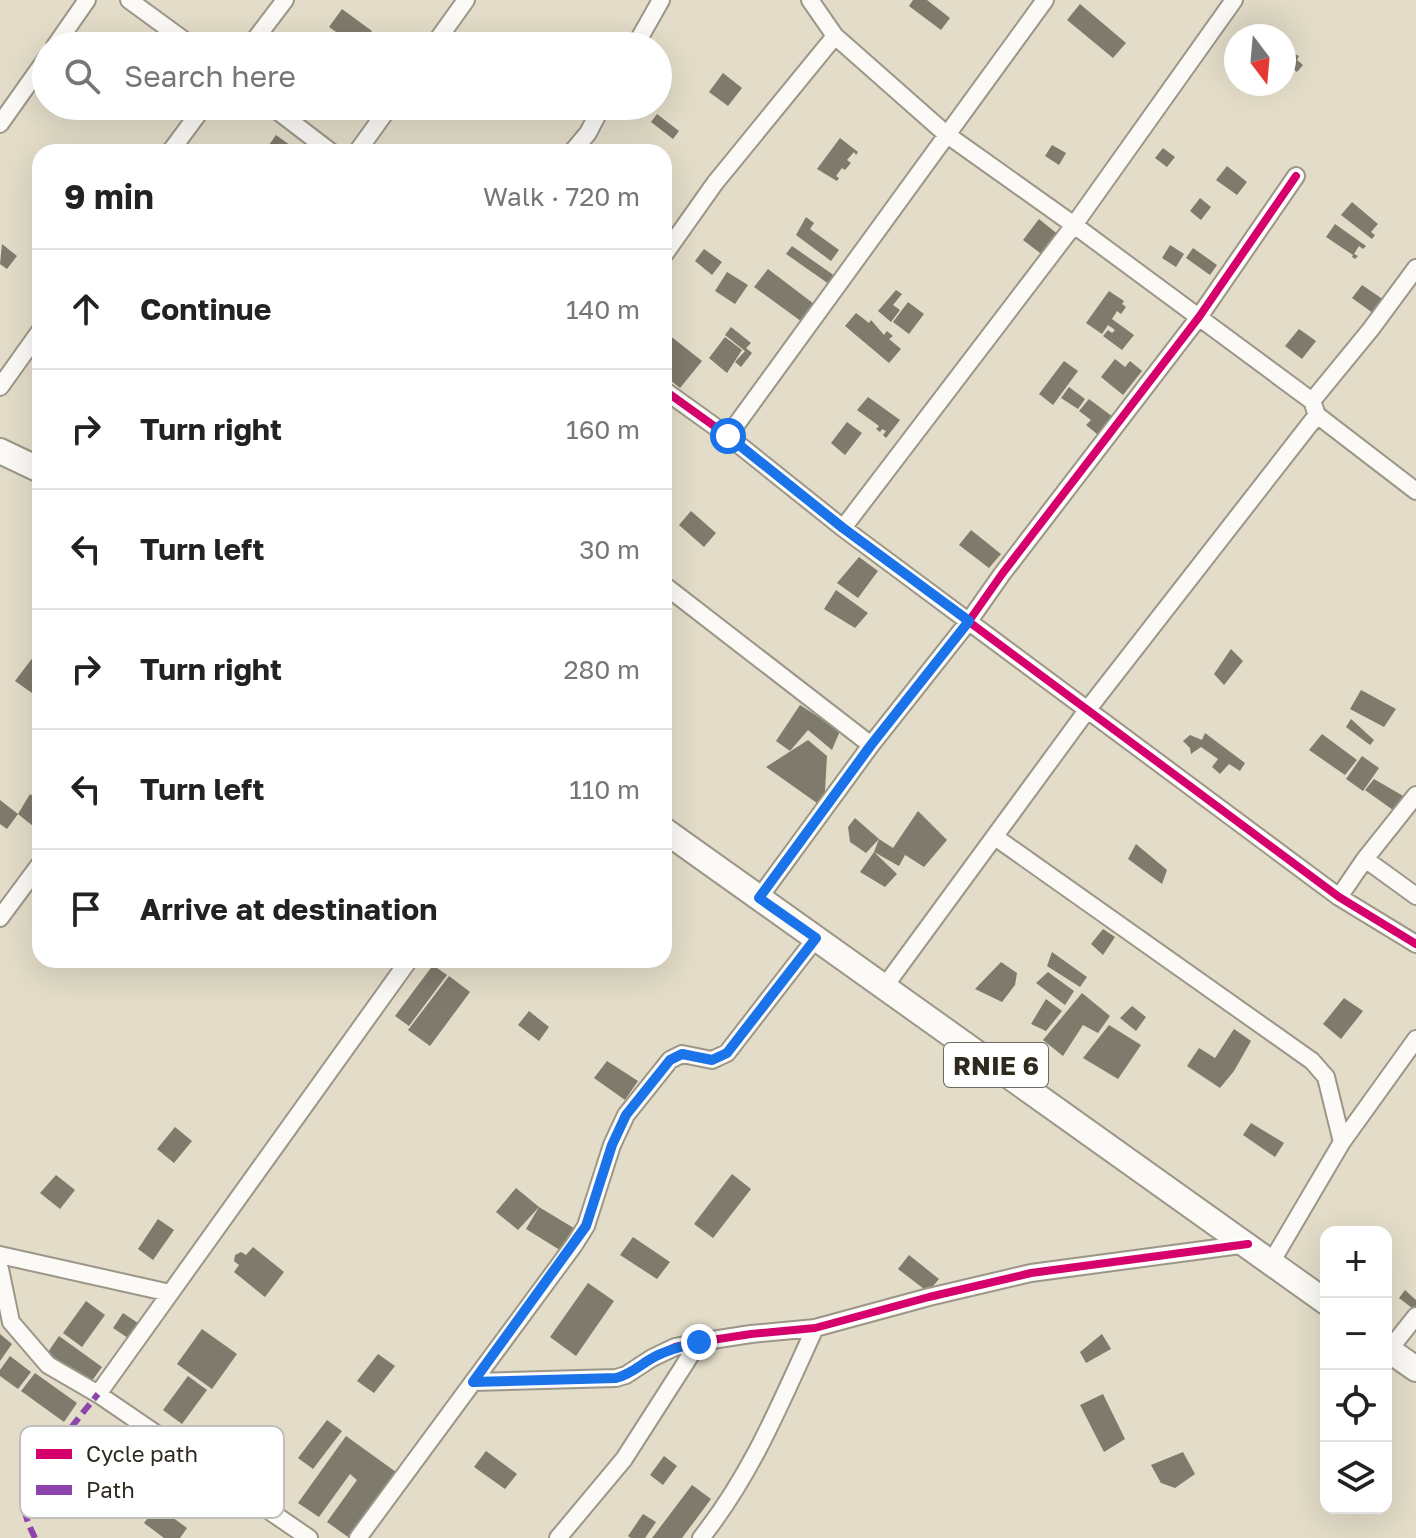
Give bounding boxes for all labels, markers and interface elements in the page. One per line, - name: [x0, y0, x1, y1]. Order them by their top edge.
- north arrow: [1224, 24, 1296, 96]
- search box: [32, 32, 672, 120]
- icon: search: [60, 54, 104, 98]
- text: Search here: [124, 58, 296, 94]
- text: 9 min: [64, 176, 154, 216]
- text: Walk · 720 m: [483, 181, 640, 212]
- icon: ahead: [64, 287, 108, 331]
- text: Continue: [140, 291, 271, 327]
- text: 140 m: [566, 294, 640, 325]
- icon: right: [64, 407, 108, 451]
- text: Turn right: [140, 411, 282, 447]
- text: 160 m: [566, 414, 640, 445]
- route start: [710, 418, 746, 454]
- icon: left: [64, 527, 108, 571]
- text: Turn left: [140, 531, 265, 567]
- text: 30 m: [579, 534, 640, 565]
- icon: right: [64, 647, 108, 691]
- text: Turn right: [140, 651, 282, 687]
- text: 280 m: [563, 654, 640, 685]
- icon: left: [64, 767, 108, 811]
- text: Turn left: [140, 771, 265, 807]
- text: 110 m: [569, 774, 640, 805]
- icon: arrive: [64, 887, 108, 931]
- text: Arrive at destination: [140, 891, 437, 927]
- road number: RNIE 6: [944, 1043, 1048, 1087]
- map controls: [1320, 1226, 1392, 1514]
- button: +: [1320, 1226, 1392, 1298]
- button: −: [1320, 1298, 1392, 1370]
- route end: [681, 1324, 717, 1360]
- button: locate: [1320, 1370, 1392, 1442]
- legend: [20, 1426, 284, 1518]
- text: Cycle path: [86, 1440, 198, 1467]
- button: layers: [1320, 1442, 1392, 1514]
- text: Path: [86, 1476, 135, 1503]

